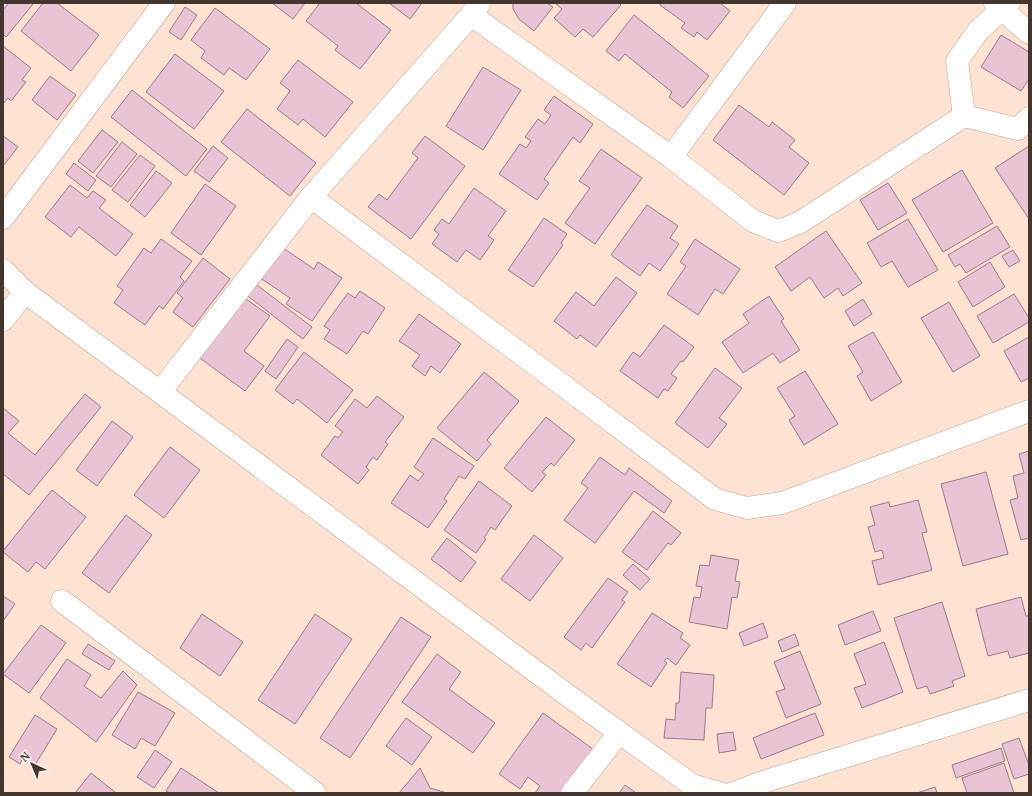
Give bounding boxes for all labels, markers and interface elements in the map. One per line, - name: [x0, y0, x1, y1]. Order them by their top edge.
- north arrow: [12, 744, 52, 784]
- text: N: [17, 748, 33, 765]

